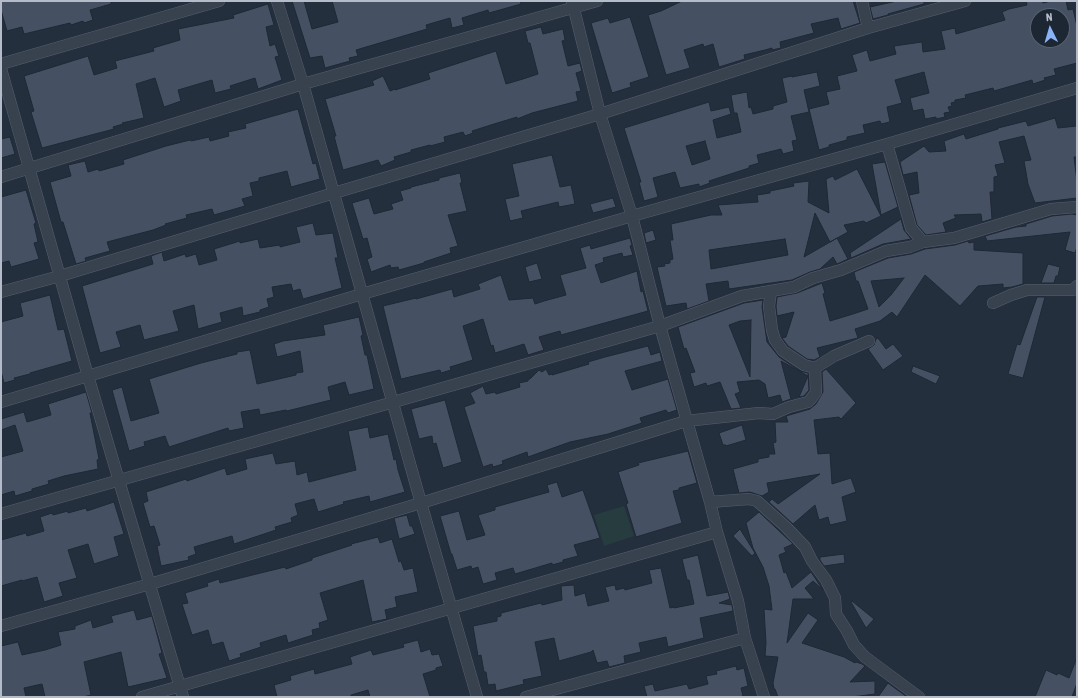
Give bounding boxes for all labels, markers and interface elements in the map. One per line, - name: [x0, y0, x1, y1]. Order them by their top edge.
- north arrow: [1030, 8, 1070, 48]
- text: N: [1045, 11, 1053, 23]

